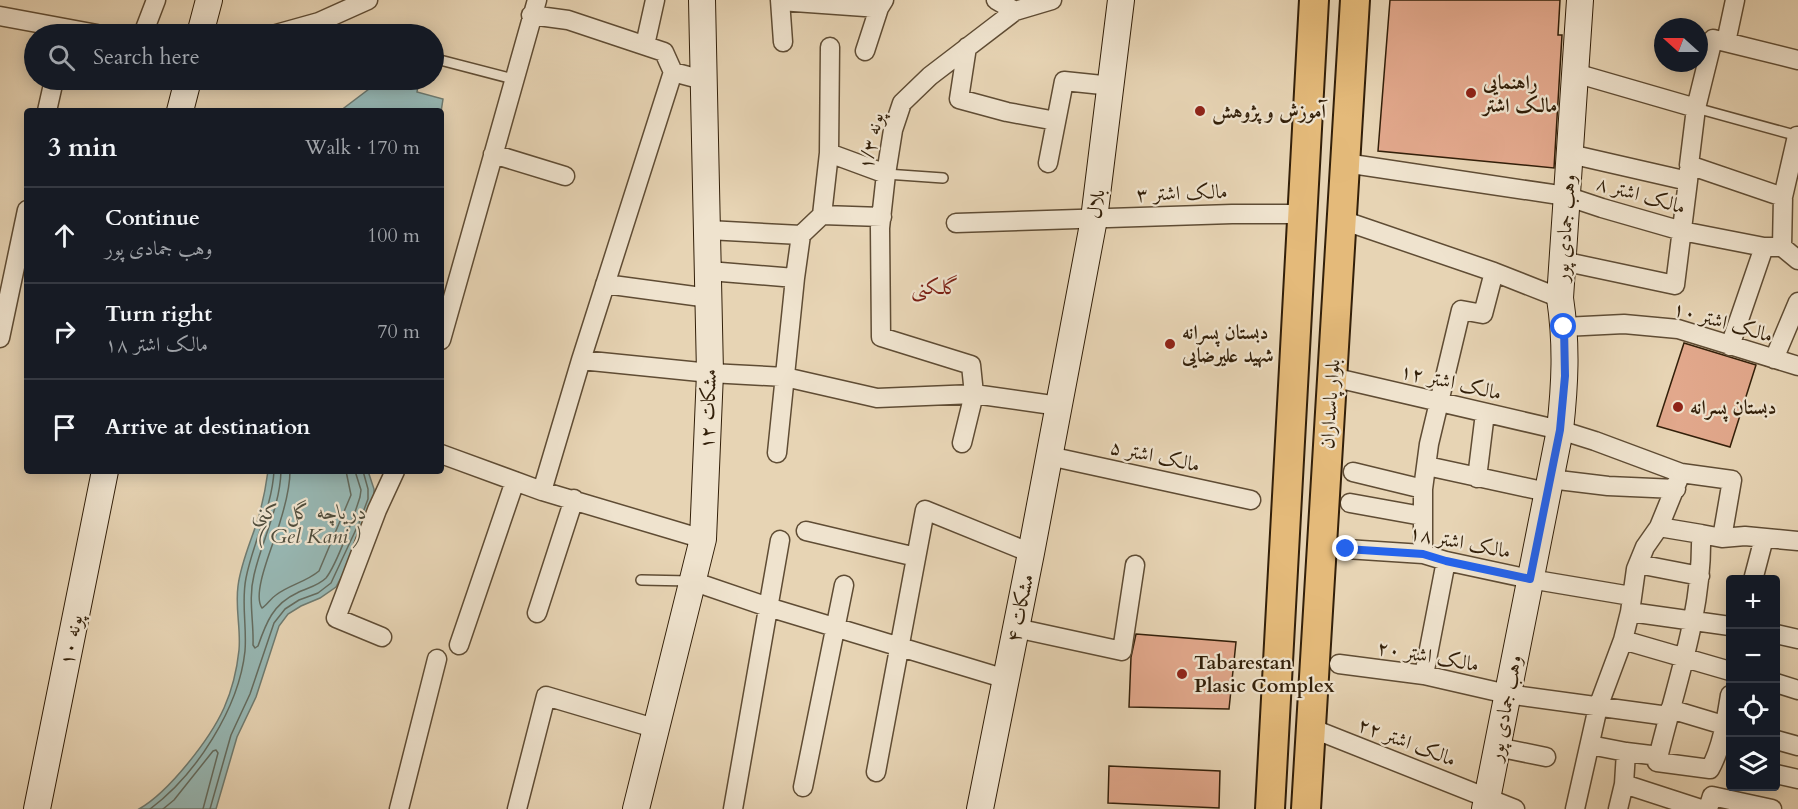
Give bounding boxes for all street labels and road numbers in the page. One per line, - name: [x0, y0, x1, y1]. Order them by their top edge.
- street label: پونه ۱/۳: [852, 109, 891, 172]
- street label: مالک اشتر ۸: [1593, 169, 1689, 221]
- street label: وهب جمادی پور: [1548, 173, 1583, 285]
- street label: مالک اشتر ۳: [1136, 178, 1228, 208]
- street label: بلال: [1081, 187, 1111, 221]
- street label: مالک اشتر ۱۰: [1670, 295, 1776, 349]
- street label: مالک اشتر ۱۲: [1398, 357, 1504, 407]
- street label: بلوار پاسداران: [1313, 358, 1348, 450]
- street label: مشکات ۱۲: [693, 368, 723, 450]
- street label: مالک اشتر ۵: [1108, 433, 1202, 479]
- street label: مالک اشتر ۱۸: [1407, 519, 1513, 565]
- street label: مشکات ۴: [1000, 571, 1040, 645]
- street label: پونه ۱۰: [53, 611, 90, 668]
- street label: مالک اشتر ۲۰: [1375, 634, 1481, 678]
- street label: وهب جمادی پور: [1481, 653, 1529, 766]
- street label: مالک اشتر ۲۲: [1354, 711, 1460, 773]

